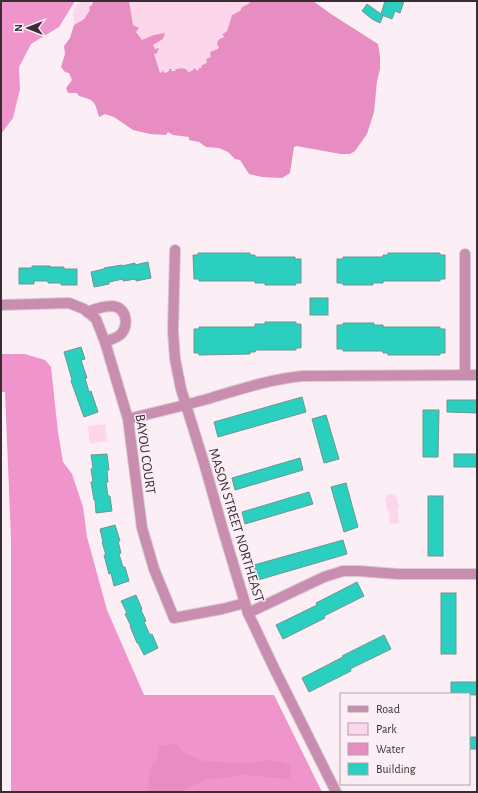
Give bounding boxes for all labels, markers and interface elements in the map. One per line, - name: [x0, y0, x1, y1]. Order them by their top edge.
- north arrow: [8, 8, 48, 48]
- text: N: [13, 24, 24, 32]
- street label: BAYOU COURT: [132, 413, 158, 495]
- street label: MASON STREET NORTHEAST: [206, 447, 266, 604]
- legend: [340, 693, 470, 785]
- text: Road: [376, 703, 400, 715]
- text: Park: [376, 723, 397, 735]
- text: Water: [376, 743, 405, 755]
- text: Building: [376, 763, 416, 775]

